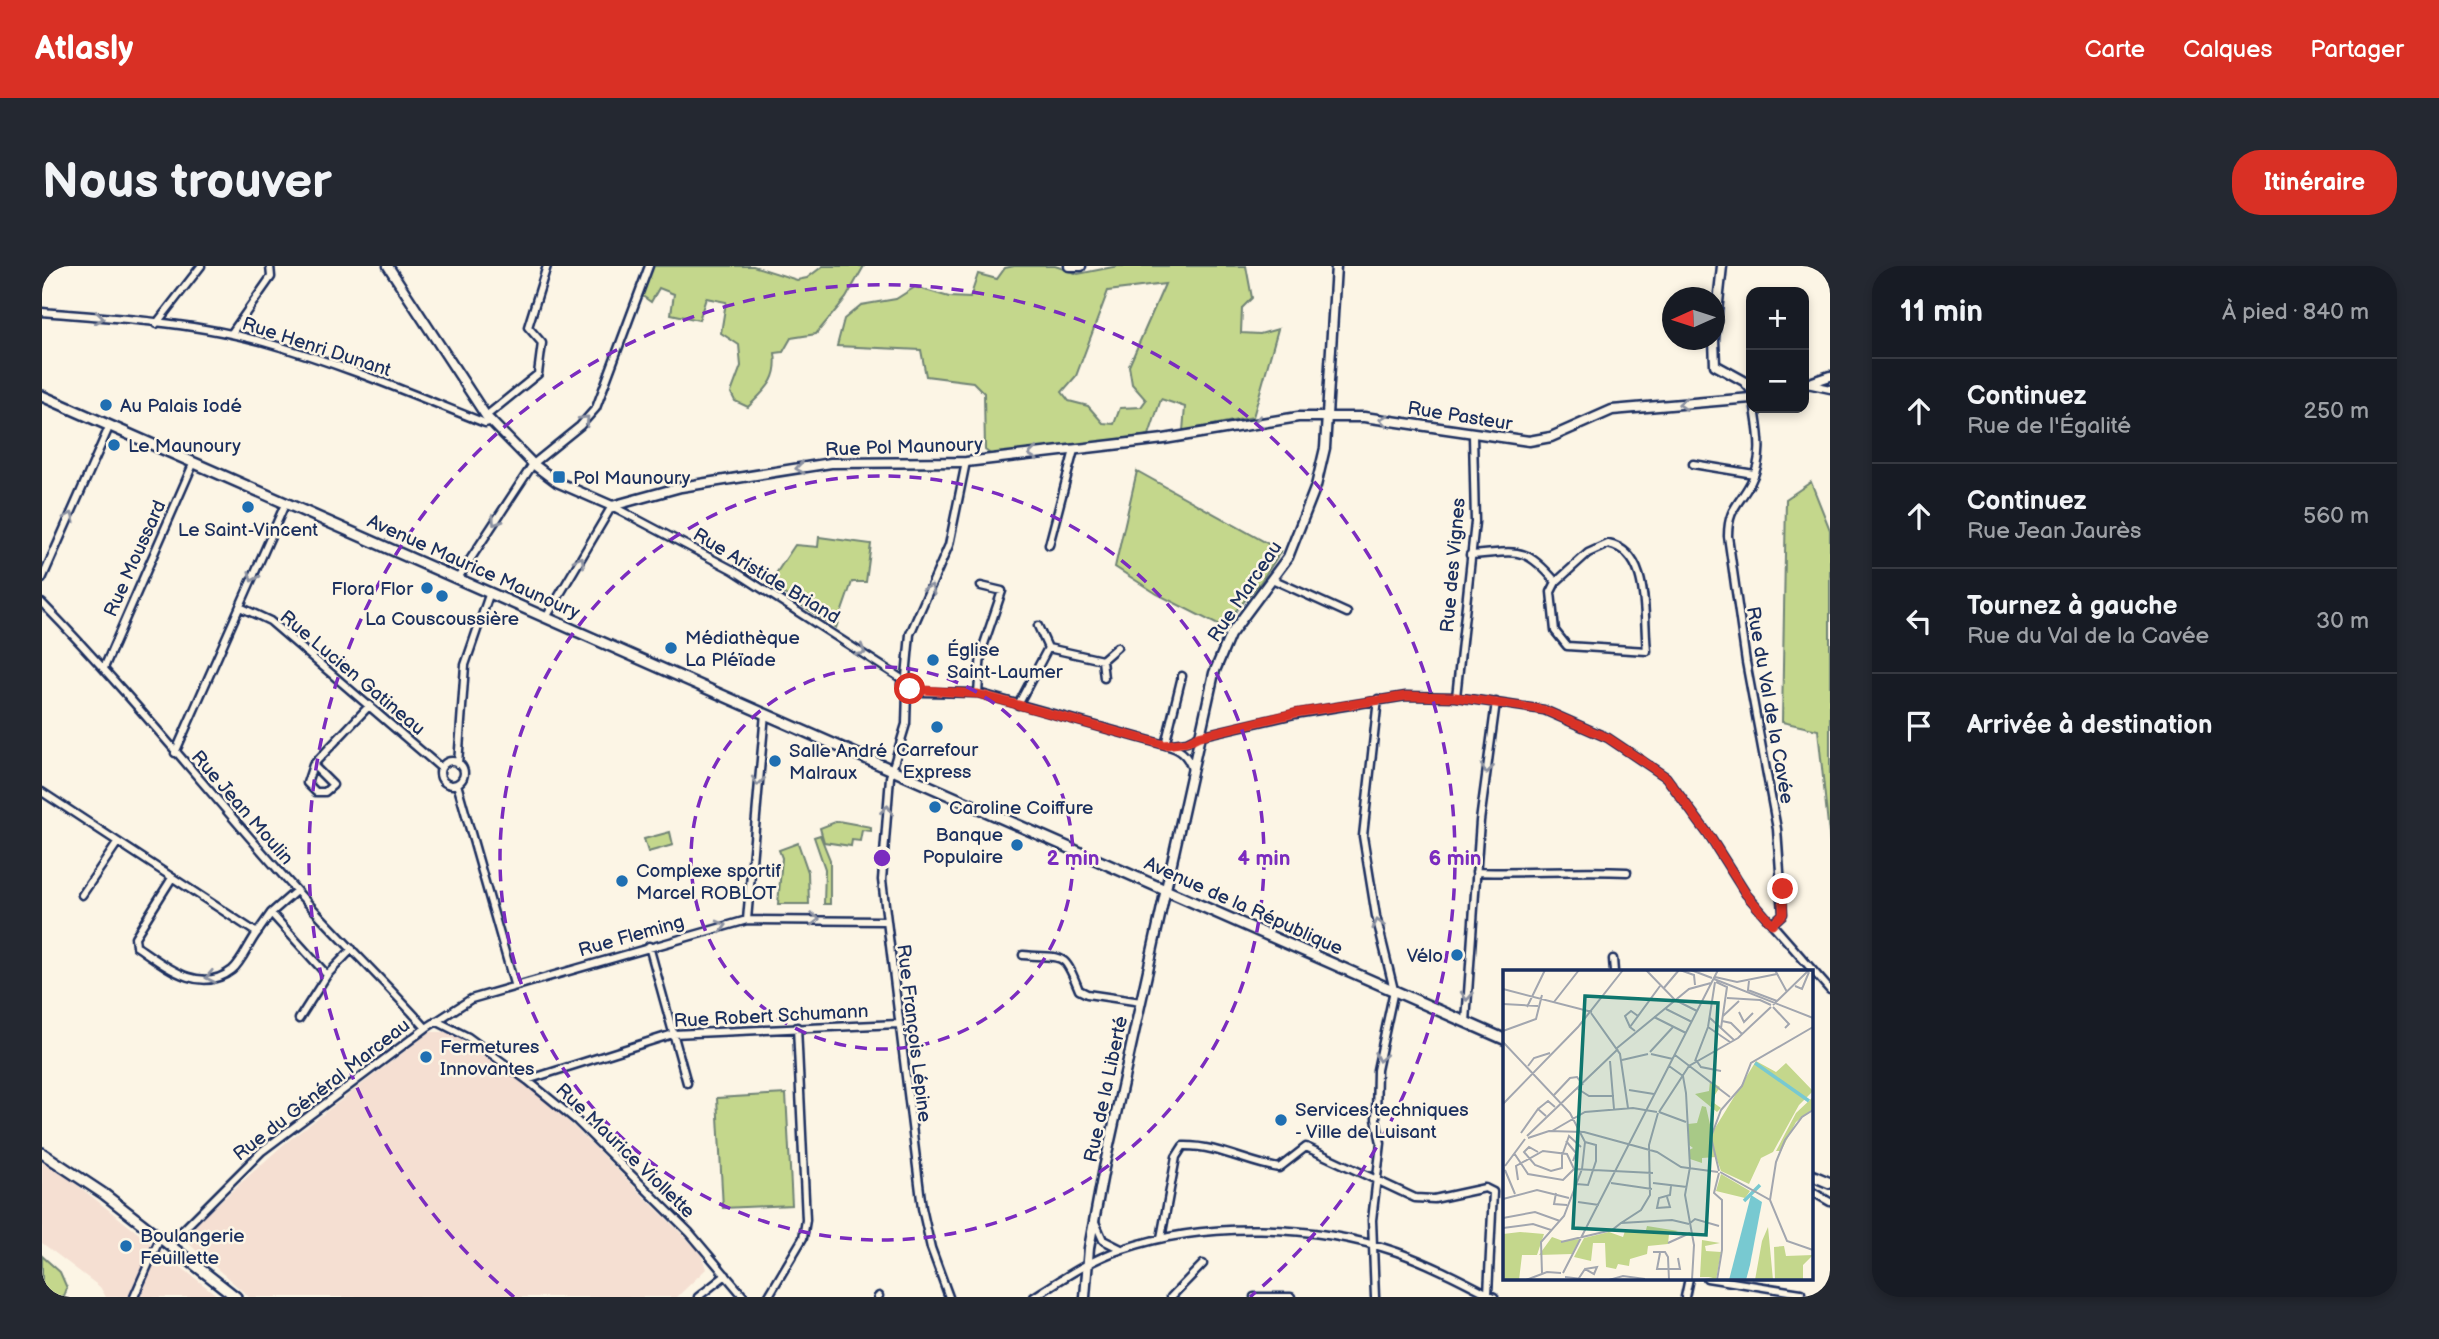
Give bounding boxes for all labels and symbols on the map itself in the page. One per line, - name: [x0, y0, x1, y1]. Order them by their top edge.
- north arrow: [1662, 287, 1725, 350]
- one-way arrow: [93, 310, 105, 325]
- street label: Rue Henri Dunant: [239, 313, 394, 382]
- place label: Au Palais Iodé: [120, 395, 242, 418]
- one-way arrow: [1677, 396, 1688, 411]
- marker: Au Palais Iodé: [98, 397, 114, 413]
- street label: Rue Pasteur: [1406, 397, 1515, 436]
- one-way arrow: [1378, 412, 1390, 427]
- one-way arrow: [1252, 414, 1264, 429]
- one-way arrow: [577, 415, 590, 428]
- street label: Rue Pol Maunoury: [825, 433, 984, 462]
- place label: Le Maunoury: [128, 435, 241, 458]
- marker: Le Maunoury: [106, 437, 122, 453]
- one-way arrow: [1027, 447, 1039, 462]
- one-way arrow: [794, 460, 806, 475]
- place label: Pol Maunoury: [573, 467, 691, 490]
- marker: Pol Maunoury: [551, 469, 567, 485]
- street label: Rue Moussard: [99, 497, 171, 620]
- street label: Rue des Vignes: [1436, 497, 1471, 633]
- marker: Le Saint-Vincent: [240, 499, 256, 515]
- street label: Avenue Maurice Maunoury: [363, 510, 584, 625]
- one-way arrow: [62, 511, 76, 524]
- one-way arrow: [491, 513, 504, 526]
- place label: Le Saint-Vincent: [178, 519, 318, 542]
- street label: Rue Aristide Briand: [689, 523, 844, 629]
- street label: Rue Marceau: [1203, 537, 1287, 647]
- one-way arrow: [571, 556, 584, 569]
- one-way arrow: [247, 570, 261, 583]
- place label: Flora Flor: [331, 578, 414, 601]
- marker: Flora Flor: [419, 580, 435, 596]
- one-way arrow: [922, 584, 936, 596]
- marker: La Couscoussière: [434, 588, 450, 604]
- street label: Rue du Val de la Cavée: [1741, 605, 1798, 806]
- street label: Rue Lucien Gatineau: [275, 606, 429, 741]
- place label: La Couscoussière: [365, 608, 519, 631]
- place label: Médiathèque La Pléïade: [685, 627, 800, 672]
- place label: Église Saint-Laumer: [947, 638, 1064, 684]
- marker: Médiathèque La Pléïade: [663, 640, 679, 656]
- one-way arrow: [854, 642, 867, 655]
- marker: Église Saint-Laumer: [925, 652, 941, 668]
- route start: [894, 673, 925, 704]
- marker: Carrefour Express: [929, 719, 945, 735]
- place label: Carrefour Express: [896, 739, 979, 784]
- place label: Salle André Malraux: [789, 740, 887, 785]
- street label: Rue Jean Moulin: [186, 746, 298, 870]
- marker: Salle André Malraux: [767, 753, 783, 769]
- one-way arrow: [1479, 763, 1494, 775]
- one-way arrow: [751, 776, 766, 787]
- place label: Caroline Coiffure: [949, 797, 1093, 820]
- marker: Caroline Coiffure: [927, 799, 943, 815]
- one-way arrow: [879, 805, 894, 816]
- place label: Banque Populaire: [923, 824, 1003, 869]
- marker: Banque Populaire: [1009, 837, 1025, 853]
- centre of rings: [870, 846, 894, 870]
- text: 2 min: [1046, 846, 1100, 871]
- text: 4 min: [1238, 846, 1290, 871]
- text: 6 min: [1428, 846, 1482, 871]
- street label: Avenue de la République: [1141, 852, 1346, 961]
- place label: Complexe sportif Marcel ROBLOT: [636, 860, 781, 905]
- marker: Complexe sportif Marcel ROBLOT: [614, 873, 630, 889]
- route end: [1767, 873, 1798, 904]
- street label: Rue Fleming: [576, 910, 687, 963]
- one-way arrow: [810, 911, 821, 926]
- one-way arrow: [1372, 918, 1386, 930]
- one-way arrow: [716, 920, 728, 934]
- street label: Rue François Lépine: [891, 943, 936, 1123]
- place label: Vélo: [1406, 945, 1443, 968]
- marker: Vélo: [1449, 947, 1465, 963]
- one-way arrow: [204, 968, 216, 983]
- inset map: [1503, 970, 1812, 1280]
- one-way arrow: [1460, 991, 1475, 1002]
- street label: Rue Robert Schumann: [673, 1000, 869, 1033]
- street label: Rue du Général Marceau: [229, 1014, 415, 1166]
- street label: Rue de la Liberté: [1080, 1014, 1133, 1165]
- place label: Fermetures Innovantes: [440, 1036, 539, 1081]
- marker: Fermetures Innovantes: [418, 1049, 434, 1065]
- one-way arrow: [1373, 1051, 1388, 1063]
- street label: Rue Maurice Viollette: [551, 1079, 699, 1223]
- place label: Services techniques - Ville de Luisant: [1295, 1099, 1469, 1144]
- marker: Services techniques - Ville de Luisant: [1273, 1112, 1289, 1128]
- place label: Boulangerie Feuillette: [140, 1225, 245, 1270]
- marker: Boulangerie Feuillette: [118, 1238, 134, 1254]

